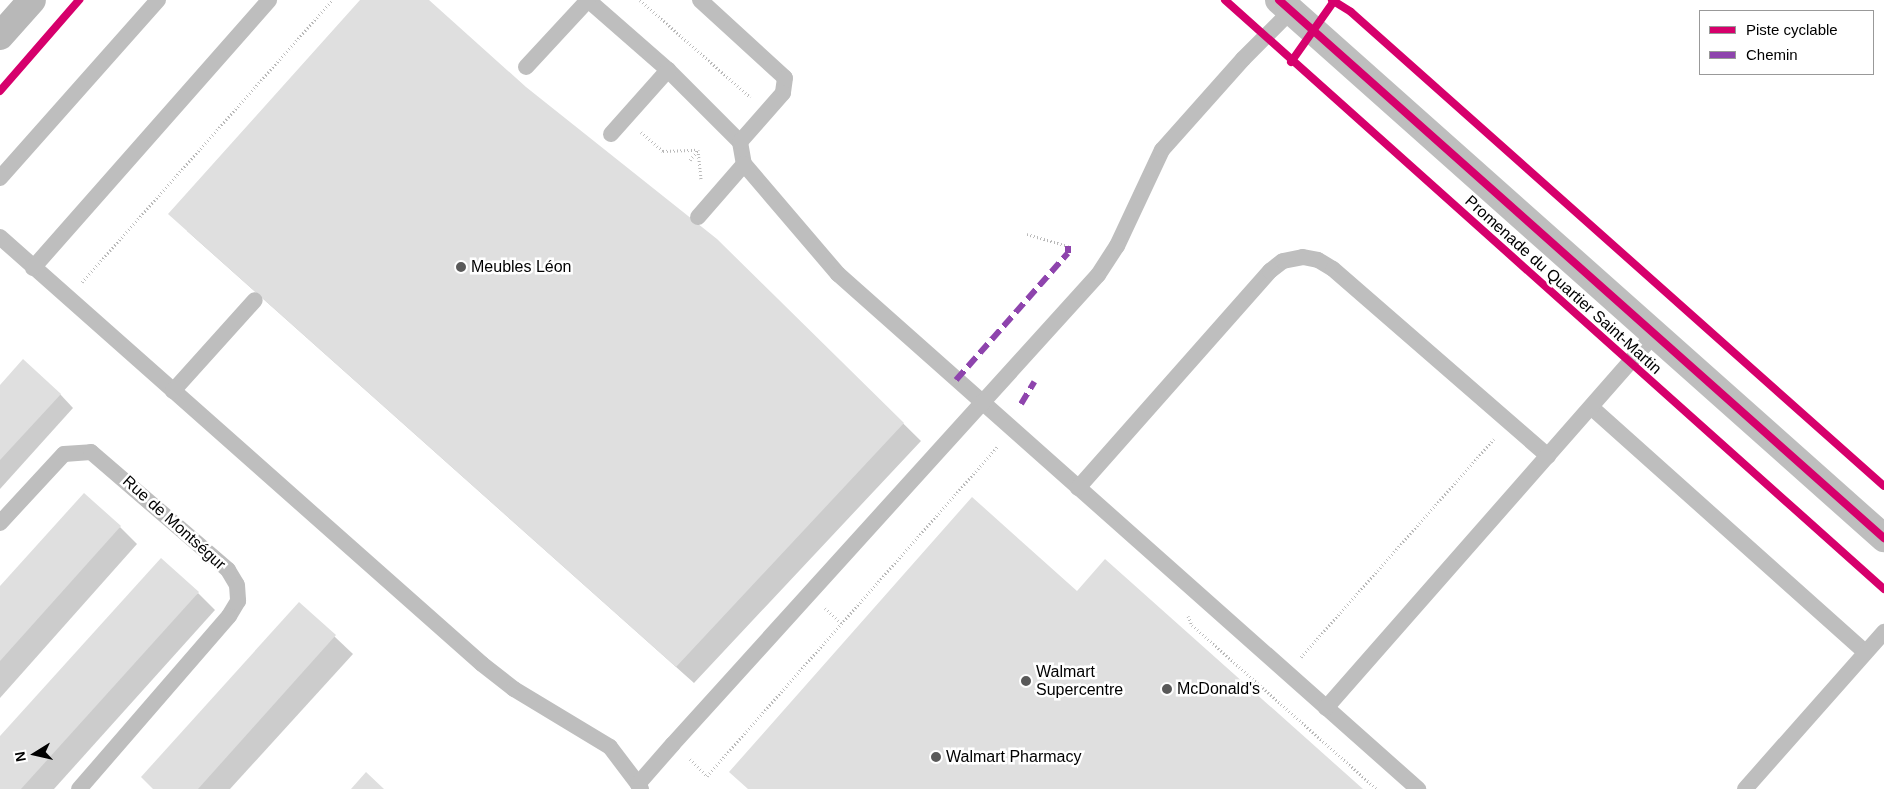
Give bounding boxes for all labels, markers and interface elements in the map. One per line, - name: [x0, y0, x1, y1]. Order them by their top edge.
- legend: [1699, 10, 1874, 75]
- text: Piste cyclable: [1746, 21, 1838, 38]
- text: Chemin: [1746, 46, 1798, 63]
- street label: Promenade du Quartier Saint-Martin: [1461, 192, 1665, 378]
- place label: Meubles Léon: [471, 257, 572, 277]
- marker: Meubles Léon: [455, 261, 467, 273]
- street label: Rue de Montségur: [119, 472, 229, 574]
- place label: Walmart Supercentre: [1036, 662, 1123, 700]
- marker: Walmart Supercentre: [1020, 675, 1032, 687]
- place label: McDonald's: [1177, 679, 1260, 699]
- marker: McDonald's: [1161, 683, 1173, 695]
- north arrow: [10, 729, 60, 779]
- place label: Walmart Pharmacy: [946, 747, 1081, 767]
- text: N: [11, 750, 29, 763]
- marker: Walmart Pharmacy: [930, 751, 942, 763]

